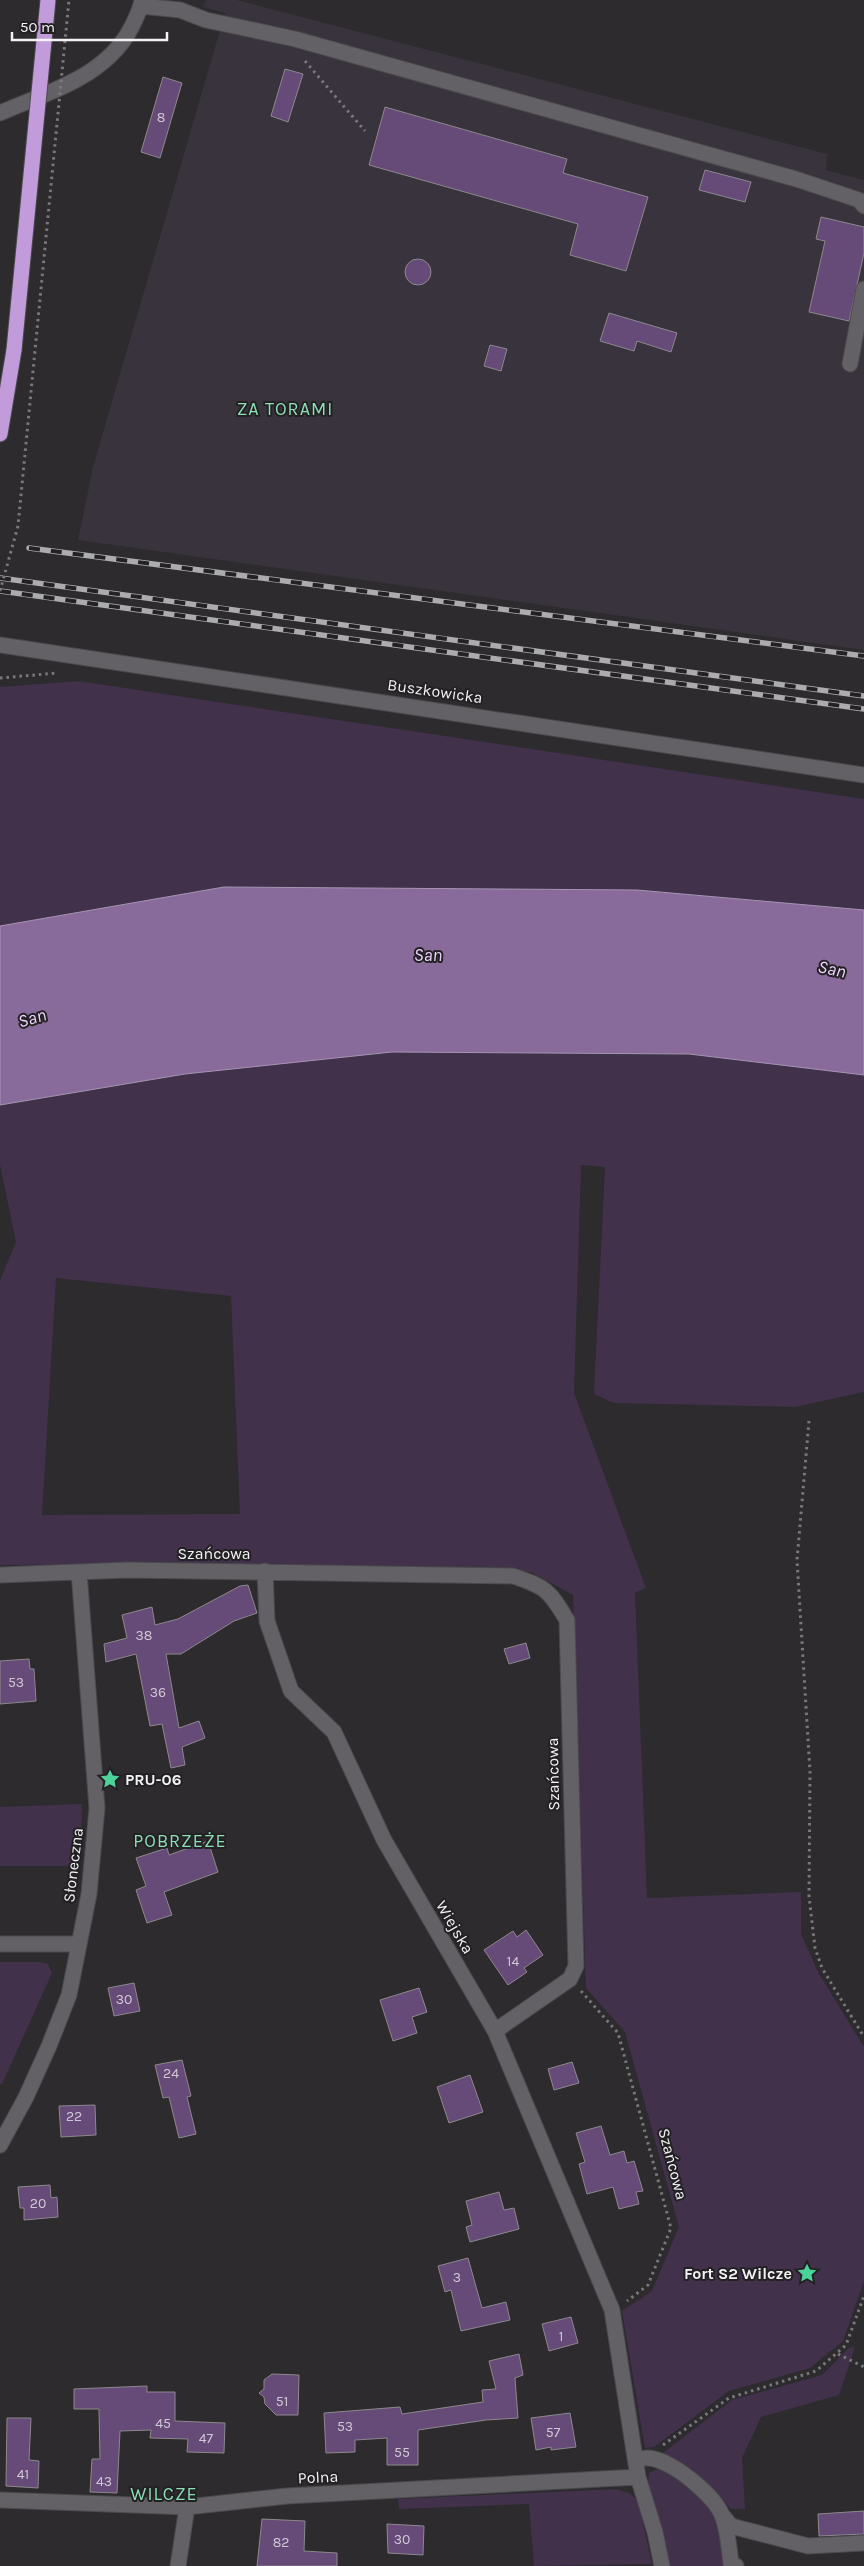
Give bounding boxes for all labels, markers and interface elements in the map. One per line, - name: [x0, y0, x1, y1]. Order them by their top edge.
- scale bar: [12, 10, 168, 42]
- text: 50 m: [20, 18, 55, 36]
- house number: 8: [157, 109, 165, 126]
- district label: ZA TORAMI: [237, 398, 333, 420]
- street label: Buszkowicka: [386, 675, 484, 707]
- water label: San: [414, 944, 442, 966]
- water label: San: [816, 955, 848, 983]
- water label: San: [15, 1003, 49, 1033]
- street label: Szańcowa: [177, 1544, 251, 1563]
- house number: 38: [136, 1627, 152, 1644]
- house number: 53: [8, 1674, 24, 1691]
- house number: 36: [150, 1684, 166, 1701]
- street label: Szańcowa: [543, 1737, 563, 1811]
- place icon: PRU-06: [99, 1768, 121, 1790]
- place label: PRU-06: [125, 1770, 181, 1789]
- street label: Słoneczna: [59, 1827, 87, 1903]
- district label: POBRZEŻE: [133, 1830, 227, 1852]
- street label: Wiejska: [432, 1897, 478, 1957]
- house number: 14: [507, 1953, 519, 1970]
- house number: 30: [116, 1991, 132, 2008]
- house number: 24: [163, 2065, 179, 2082]
- house number: 22: [66, 2108, 82, 2125]
- street label: Szańcowa: [654, 2126, 692, 2202]
- house number: 20: [30, 2195, 46, 2212]
- place icon: Fort S2 Wilcze: [796, 2262, 818, 2284]
- place label: Fort S2 Wilcze: [684, 2264, 792, 2283]
- house number: 3: [453, 2269, 461, 2286]
- house number: 1: [559, 2328, 563, 2345]
- house number: 51: [276, 2393, 288, 2410]
- house number: 45: [155, 2415, 171, 2432]
- house number: 53: [337, 2418, 353, 2435]
- house number: 57: [546, 2424, 561, 2441]
- house number: 47: [199, 2430, 214, 2447]
- house number: 55: [394, 2444, 410, 2461]
- house number: 41: [17, 2466, 29, 2483]
- street label: Polna: [297, 2466, 339, 2488]
- house number: 43: [96, 2473, 112, 2490]
- district label: WILCZE: [130, 2483, 198, 2505]
- house number: 30: [394, 2531, 410, 2548]
- house number: 82: [273, 2534, 289, 2551]

